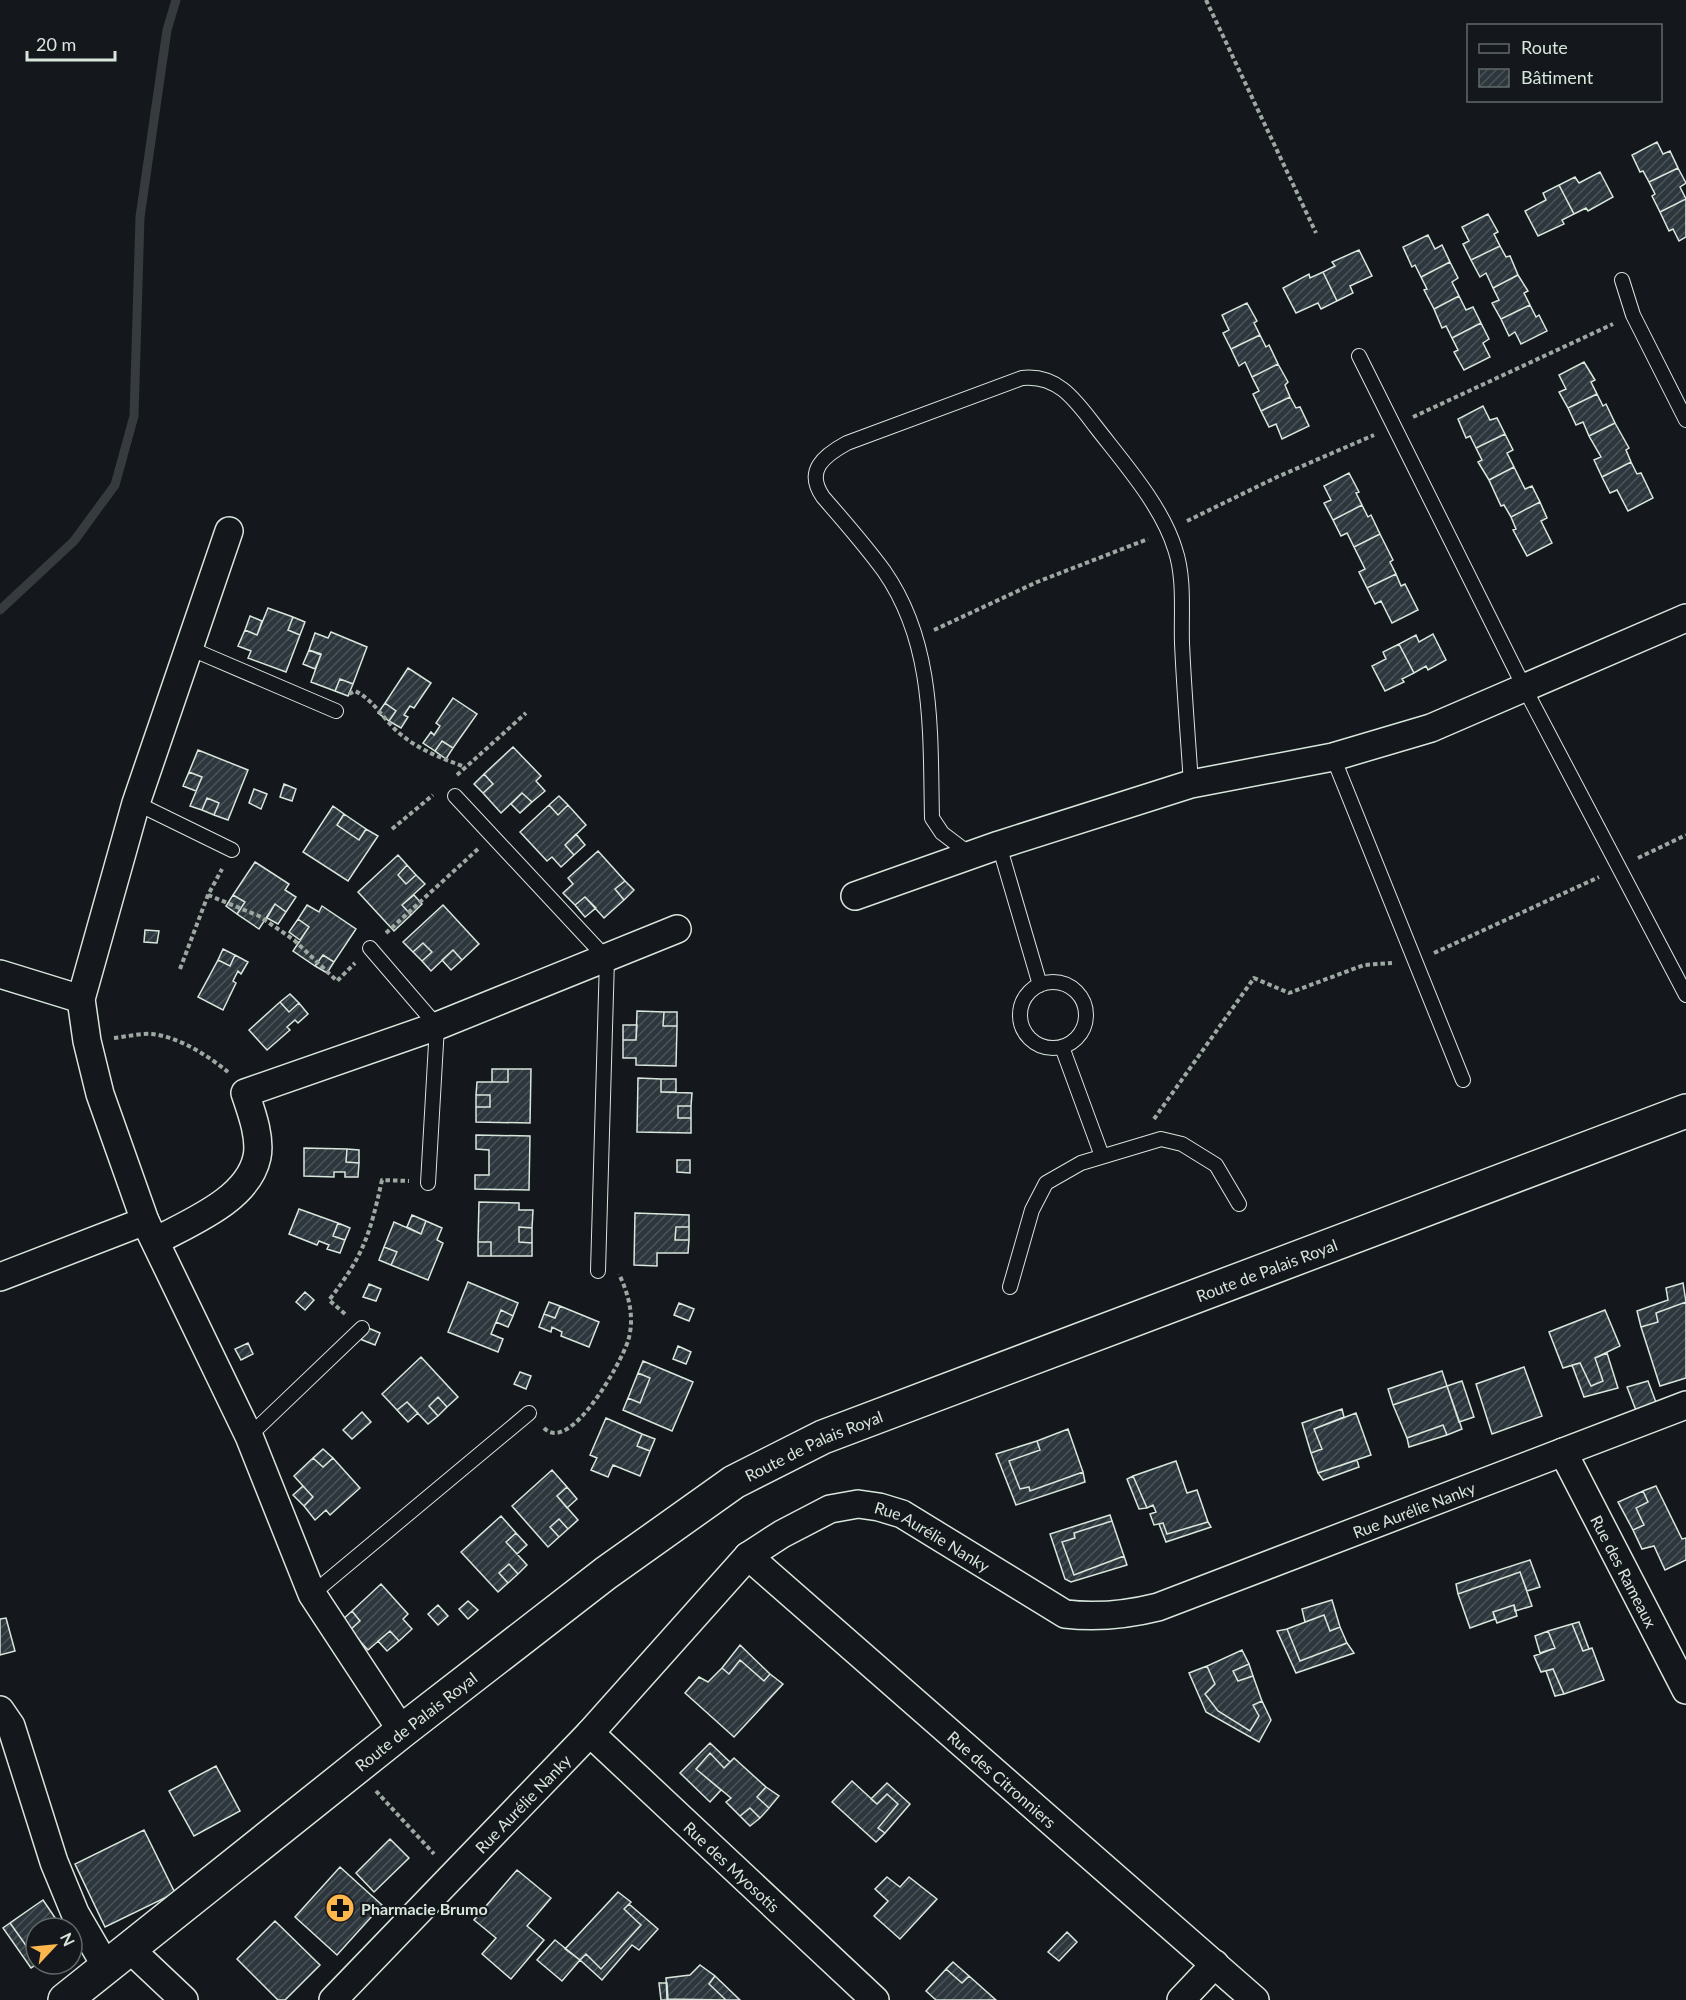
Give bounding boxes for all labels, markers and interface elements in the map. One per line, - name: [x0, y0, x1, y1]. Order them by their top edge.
- scale bar: [27, 24, 116, 62]
- legend: [1467, 24, 1662, 102]
- text: 20 m: [36, 33, 76, 55]
- text: Route: [1521, 36, 1568, 58]
- text: Bâtiment: [1521, 66, 1594, 88]
- street label: Route de Palais Royal: [1193, 1234, 1340, 1305]
- street label: Route de Palais Royal: [741, 1406, 885, 1485]
- street label: Rue Aurélie Nanky: [1350, 1477, 1478, 1541]
- street label: Rue Aurélie Nanky: [872, 1497, 994, 1576]
- street label: Rue des Rameaux: [1588, 1512, 1661, 1631]
- street label: Route de Palais Royal: [351, 1667, 480, 1775]
- street label: Rue des Citronniers: [944, 1726, 1060, 1831]
- street label: Rue Aurélie Nanky: [471, 1749, 575, 1857]
- street label: Rue des Myosotis: [681, 1817, 784, 1916]
- pharmacy icon: Pharmacie Brumo: [324, 1892, 356, 1924]
- place label: Pharmacie Brumo: [361, 1899, 488, 1918]
- north arrow: [24, 1916, 84, 1976]
- text: N: [57, 1930, 79, 1949]

